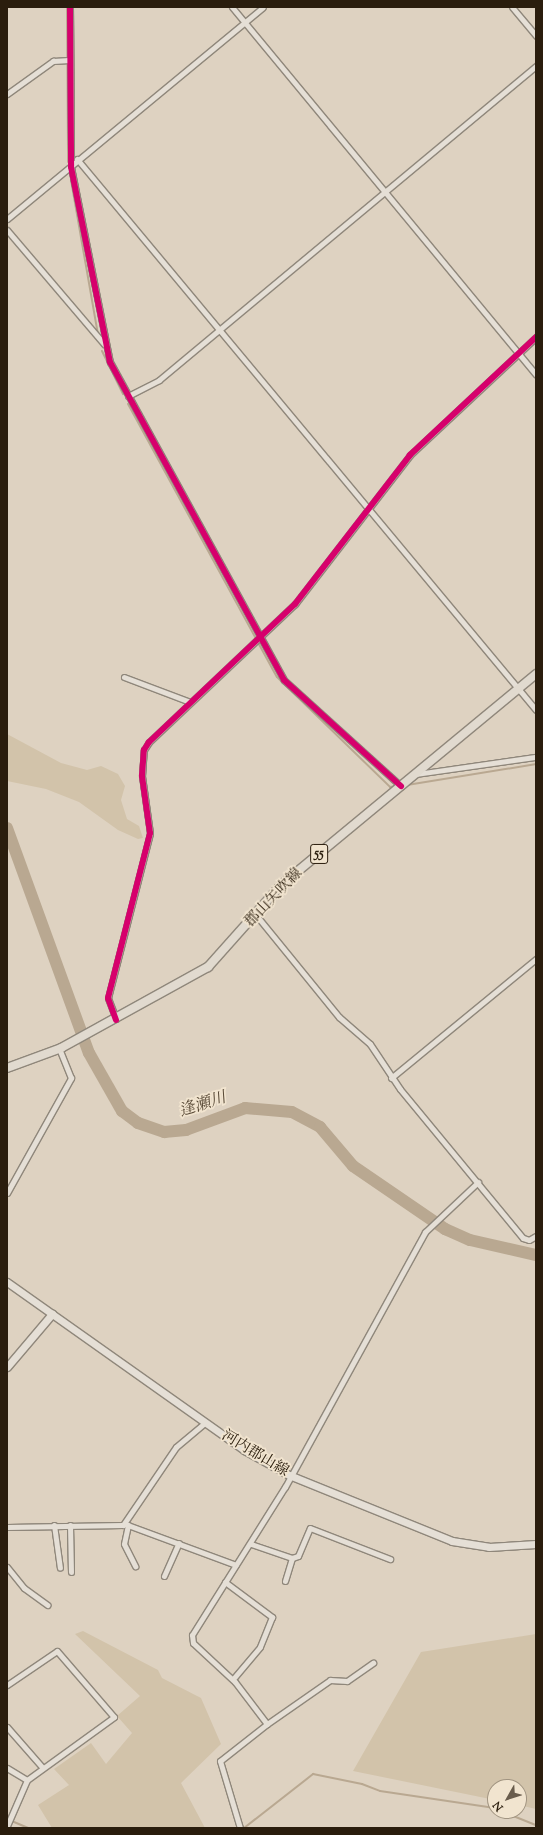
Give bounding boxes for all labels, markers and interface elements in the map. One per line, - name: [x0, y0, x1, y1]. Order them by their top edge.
- road number: 55: [310, 842, 328, 866]
- street label: 郡山矢吹線: [241, 865, 307, 931]
- water label: 逢瀬川: [177, 1089, 229, 1123]
- street label: 河内郡山線: [218, 1427, 292, 1481]
- north arrow: [487, 1779, 527, 1819]
- text: N: [489, 1797, 507, 1814]

